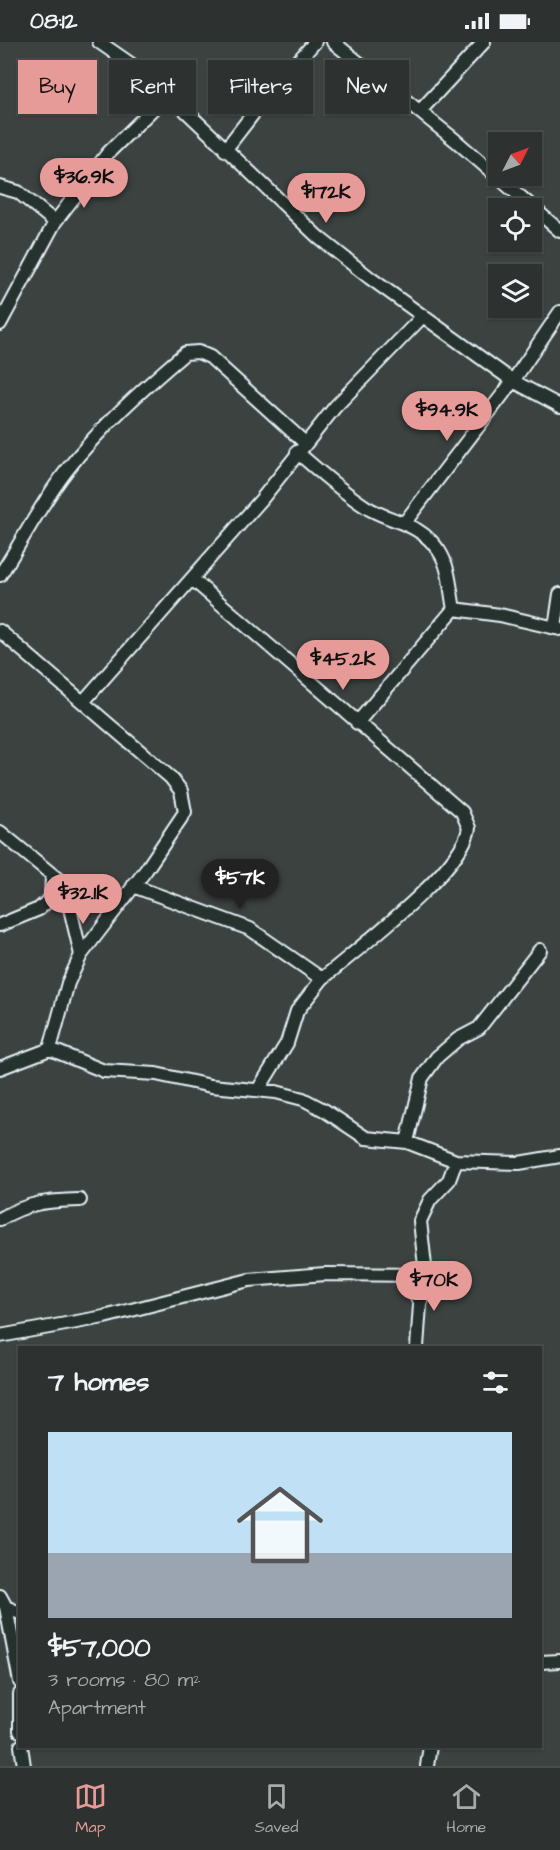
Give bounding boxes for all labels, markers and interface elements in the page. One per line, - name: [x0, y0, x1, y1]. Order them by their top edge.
- text: 08:12: [30, 6, 77, 37]
- chip: Buy: [18, 60, 97, 114]
- chip: Rent: [109, 60, 196, 114]
- chip: Filters: [208, 60, 313, 114]
- chip: New: [325, 60, 409, 114]
- north arrow: [488, 132, 542, 186]
- map controls: [488, 132, 542, 318]
- pin: $36.9K: [35, 158, 133, 209]
- text: $36.9K: [54, 163, 114, 191]
- pin: $172K: [284, 173, 368, 224]
- text: $172K: [301, 178, 351, 206]
- button: locate: [488, 198, 542, 252]
- button: layers: [488, 264, 542, 318]
- pin: $94.9K: [398, 391, 496, 442]
- text: $94.9K: [416, 396, 478, 424]
- pin: $45.2K: [294, 640, 392, 691]
- text: $45.2K: [310, 645, 376, 673]
- pin: $57K: [204, 859, 276, 910]
- text: $57K: [215, 864, 265, 892]
- pin: $32.1K: [34, 874, 132, 925]
- text: $32.1K: [58, 879, 108, 907]
- pin: $70K: [398, 1261, 470, 1312]
- text: $70K: [410, 1266, 458, 1294]
- text: 7 homes: [48, 1364, 149, 1400]
- icon: filters: [479, 1366, 512, 1399]
- icon: home: [226, 1471, 334, 1579]
- text: $57,000: [48, 1630, 151, 1666]
- text: 3 rooms · 80 m²: [48, 1666, 201, 1694]
- text: Apartment: [48, 1694, 146, 1722]
- tab: Map: [74, 1780, 107, 1838]
- tab: Saved: [255, 1780, 298, 1838]
- tab: Home: [446, 1780, 486, 1838]

